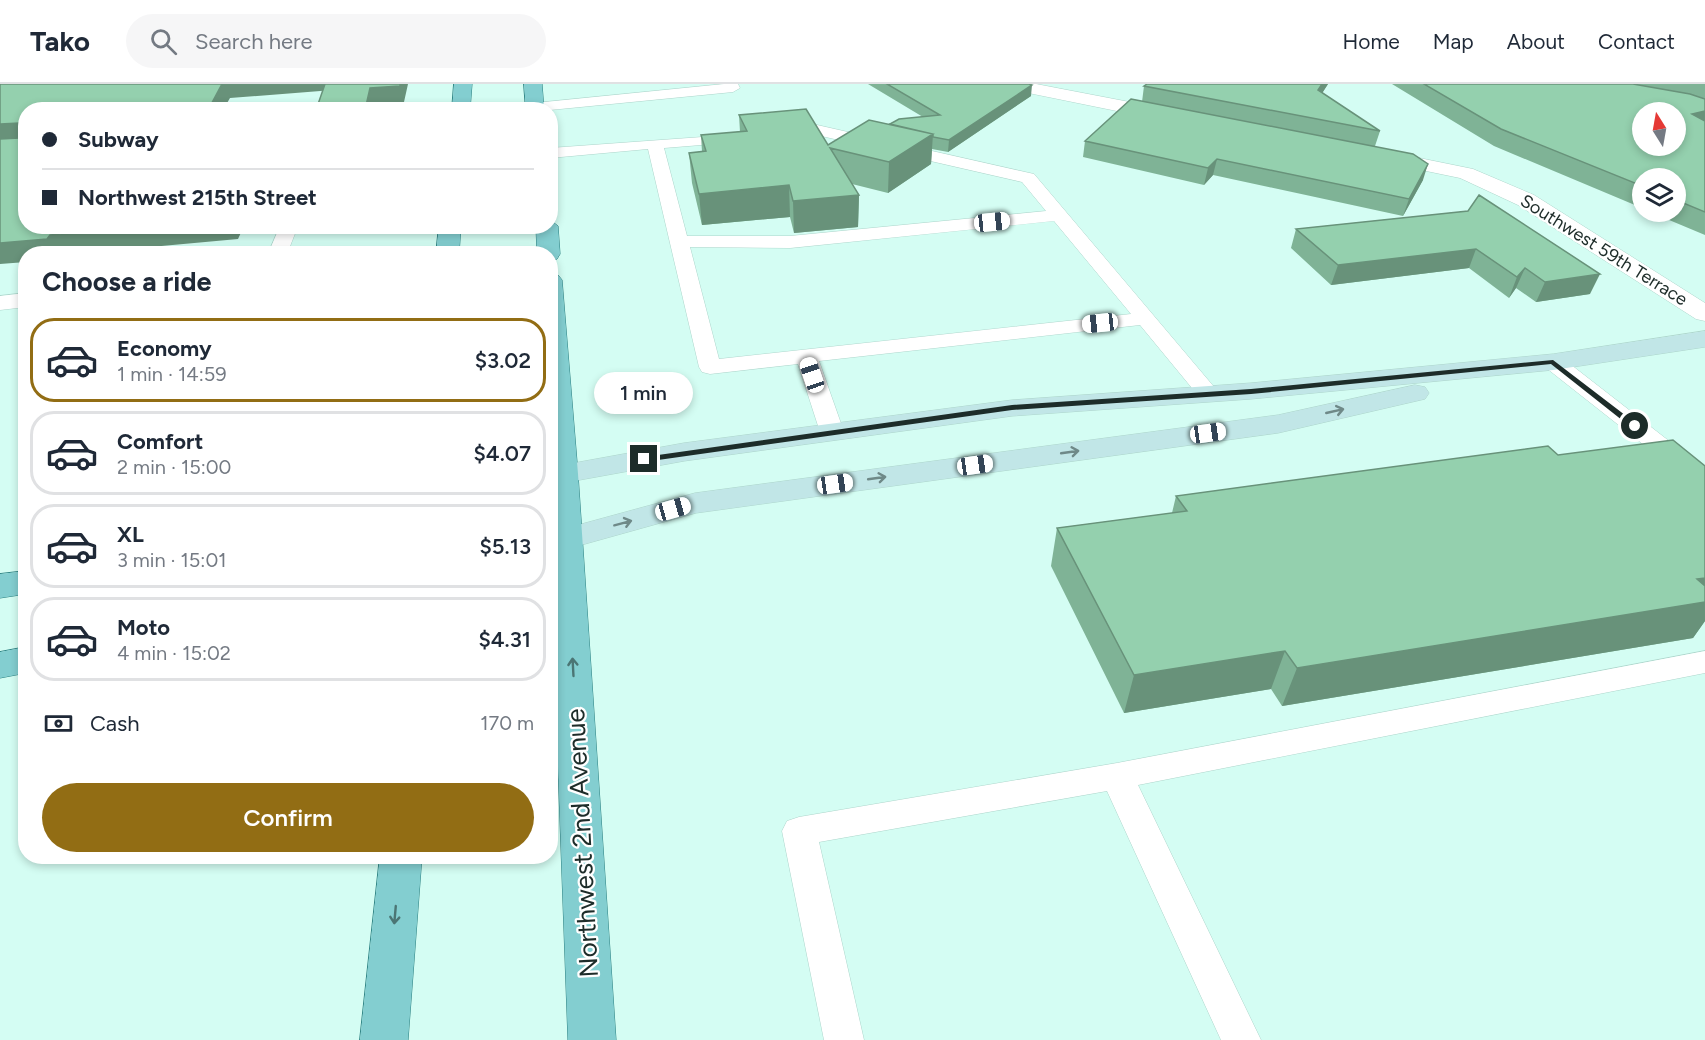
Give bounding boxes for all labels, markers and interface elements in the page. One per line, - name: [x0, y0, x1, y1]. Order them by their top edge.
- search box: [126, 14, 546, 68]
- text: Tako: [30, 24, 90, 58]
- icon: search: [147, 25, 180, 58]
- text: Search here: [195, 28, 313, 55]
- text: Home: [1343, 29, 1400, 54]
- text: Map: [1433, 29, 1474, 54]
- text: About: [1507, 29, 1565, 54]
- text: Contact: [1598, 29, 1675, 54]
- north arrow: [1632, 102, 1686, 156]
- map controls: [1632, 102, 1686, 222]
- text: Subway: [78, 126, 159, 153]
- button: layers: [1632, 168, 1686, 222]
- text: Northwest 215th Street: [78, 184, 317, 211]
- street label: Southwest 59th Terrace: [1516, 190, 1692, 311]
- car: [973, 211, 1011, 233]
- text: Choose a ride: [42, 265, 211, 298]
- car: [1081, 312, 1119, 334]
- icon: car: [45, 333, 99, 387]
- text: Economy: [117, 335, 212, 362]
- text: $3.02: [475, 347, 531, 374]
- car: [798, 355, 826, 395]
- text: 1 min · 14:59: [117, 362, 227, 386]
- callout: 1 min: [594, 372, 694, 414]
- text: 1 min: [620, 381, 667, 405]
- one-way arrow: [1325, 405, 1344, 416]
- route start: [1621, 412, 1648, 439]
- car: [1189, 422, 1227, 444]
- icon: car: [45, 426, 99, 480]
- text: Comfort: [117, 428, 203, 455]
- text: $4.07: [474, 440, 531, 467]
- route end: [630, 445, 657, 472]
- one-way arrow: [1059, 447, 1079, 458]
- car: [956, 454, 994, 476]
- text: 2 min · 15:00: [117, 455, 231, 479]
- car: [816, 473, 854, 495]
- one-way arrow: [866, 473, 886, 484]
- car: [653, 495, 693, 523]
- one-way arrow: [613, 517, 632, 528]
- icon: car: [45, 519, 99, 573]
- text: XL: [117, 521, 144, 548]
- text: $5.13: [480, 533, 531, 560]
- text: 3 min · 15:01: [117, 548, 227, 572]
- icon: car: [45, 612, 99, 666]
- text: Moto: [117, 614, 170, 641]
- text: $4.31: [478, 626, 531, 653]
- text: 4 min · 15:02: [117, 641, 231, 665]
- one-way arrow: [567, 658, 578, 677]
- icon: cash: [42, 707, 75, 740]
- street label: Northwest 2nd Avenue: [559, 708, 605, 978]
- text: Cash: [90, 710, 140, 737]
- text: 170 m: [480, 711, 534, 735]
- button: Confirm: [42, 783, 534, 852]
- one-way arrow: [389, 904, 400, 924]

